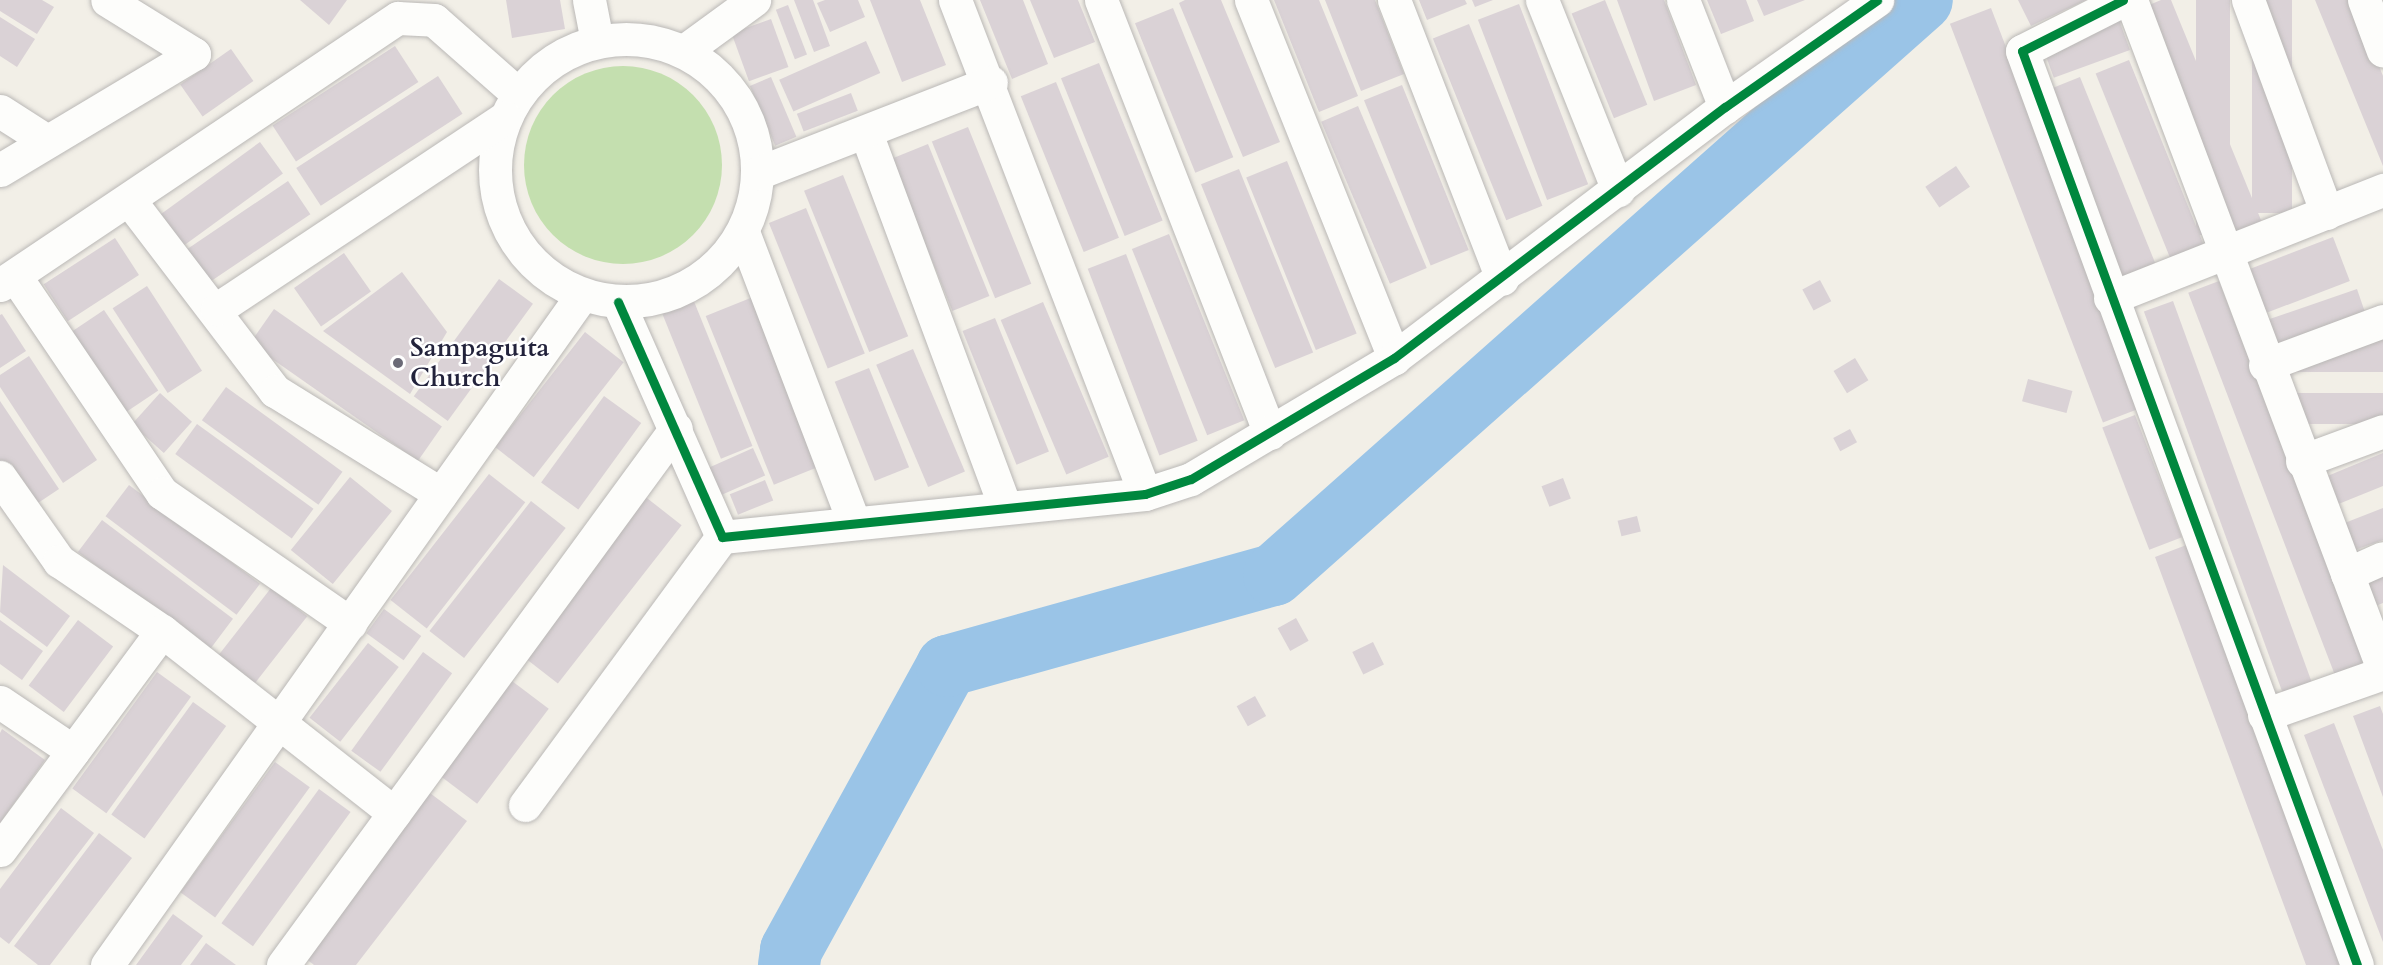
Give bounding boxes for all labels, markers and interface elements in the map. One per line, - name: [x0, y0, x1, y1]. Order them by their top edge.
- place label: Sampaguita Church: [410, 332, 549, 394]
- marker: Sampaguita Church: [391, 356, 405, 370]

